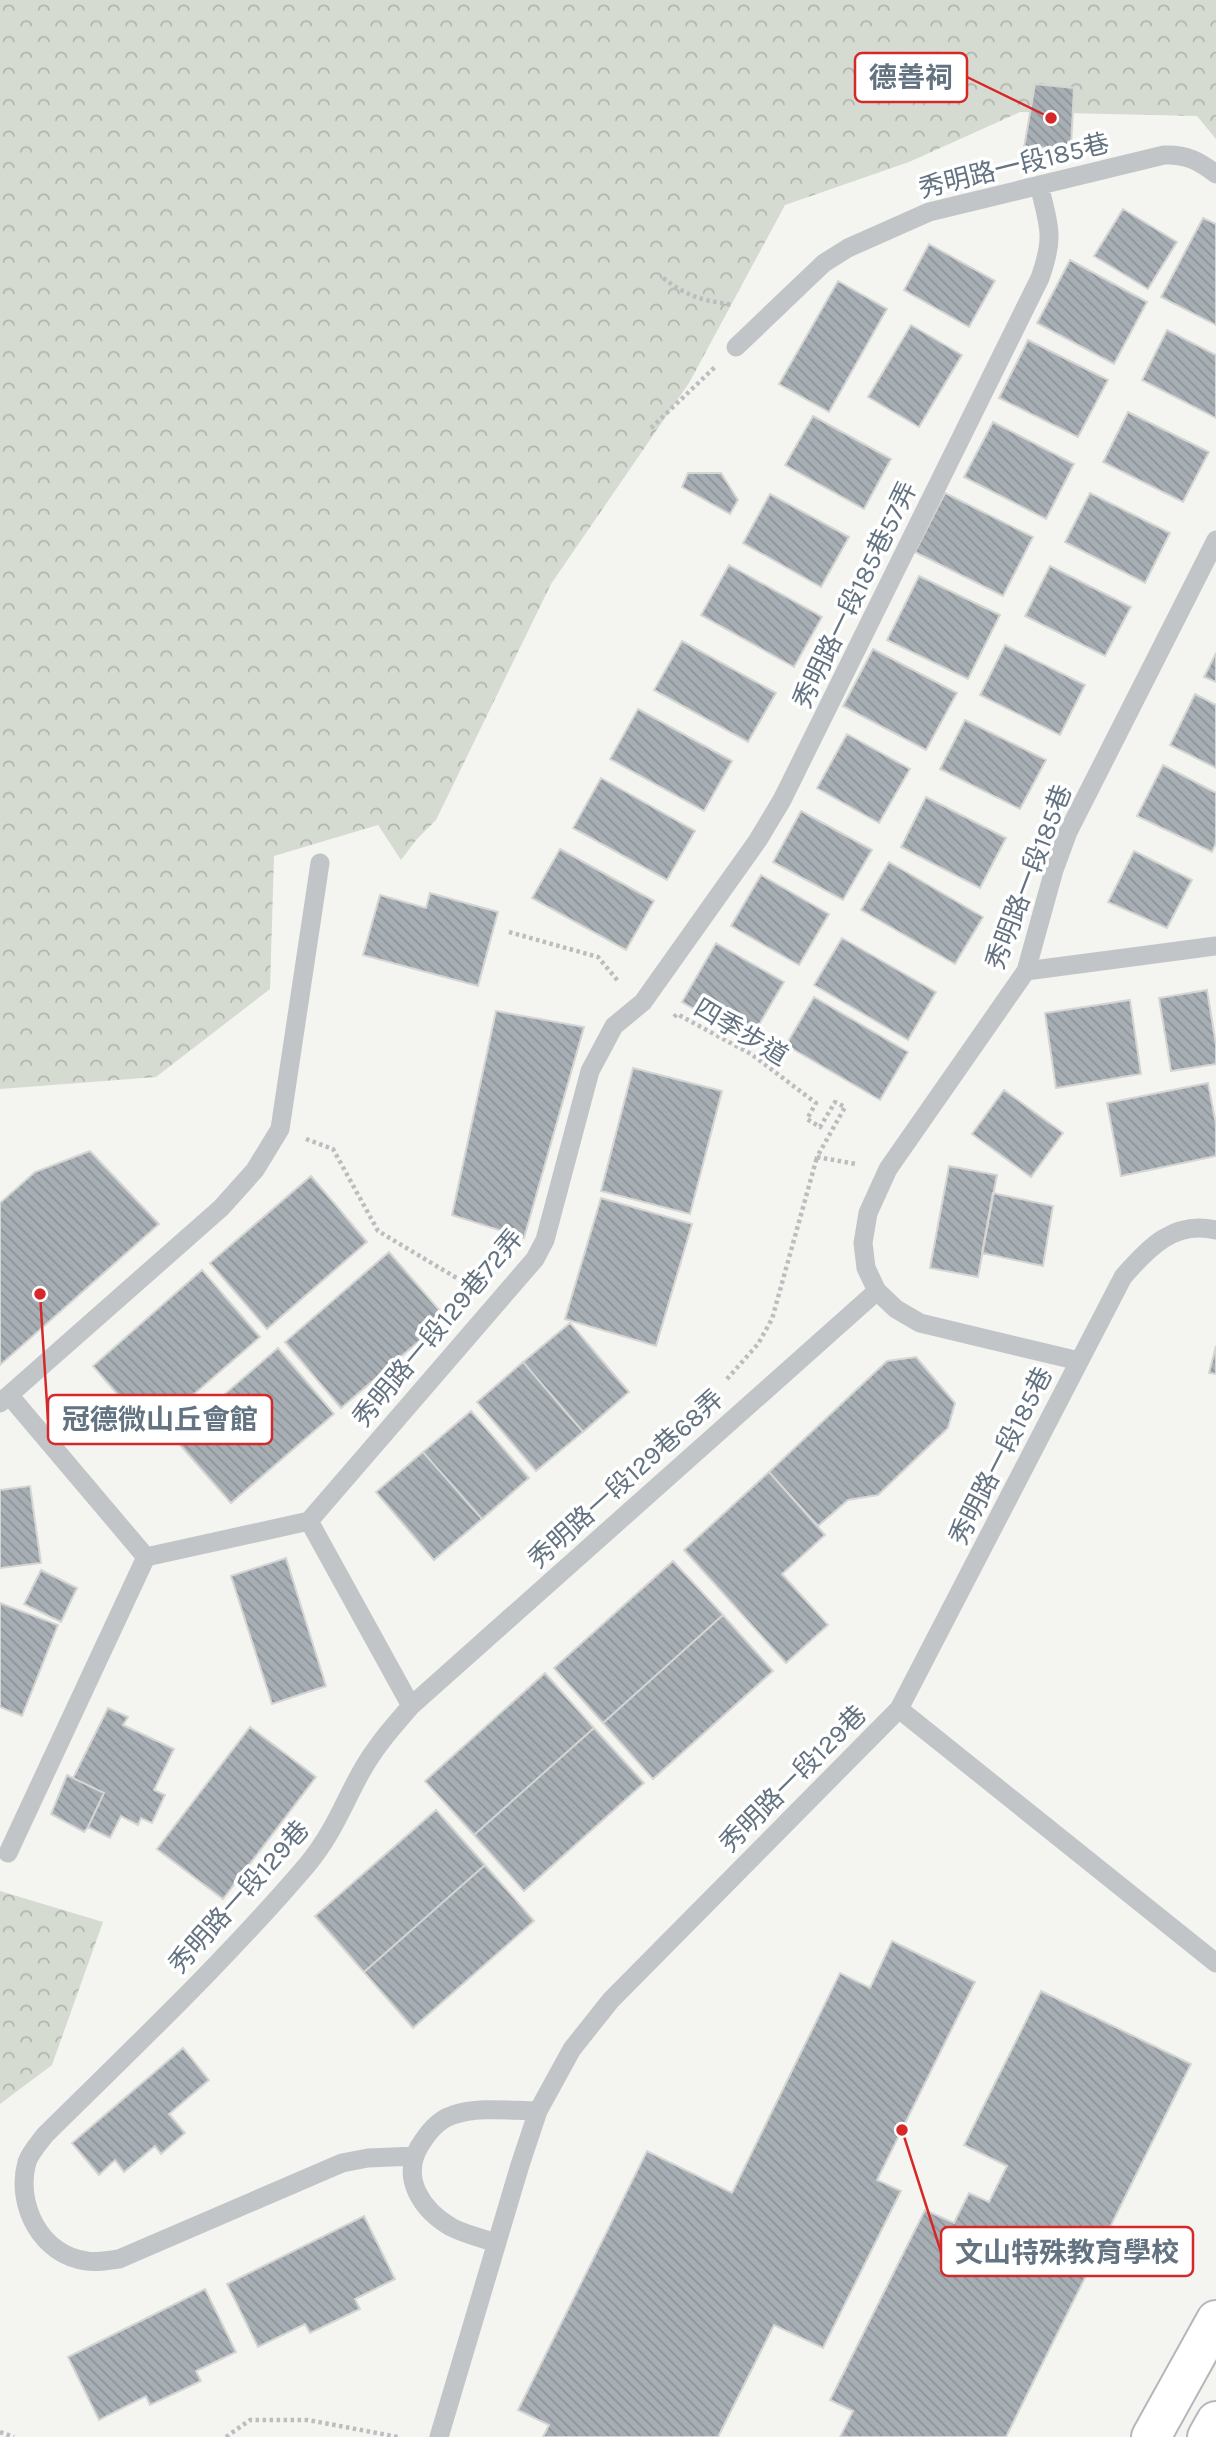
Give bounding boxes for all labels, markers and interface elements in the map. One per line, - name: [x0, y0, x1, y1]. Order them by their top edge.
- callout: 德善祠: [855, 53, 967, 102]
- text: 德善祠: [869, 61, 953, 94]
- street label: 秀明路一段185巷: [916, 127, 1112, 205]
- street label: 秀明路一段185巷57弄: [787, 477, 923, 713]
- street label: 秀明路一段185巷: [980, 780, 1078, 974]
- street label: 四季步道: [688, 992, 794, 1072]
- street label: 秀明路一段129巷72弄: [346, 1223, 530, 1433]
- street label: 秀明路一段185巷: [943, 1362, 1059, 1550]
- street label: 秀明路一段129巷68弄: [522, 1383, 730, 1575]
- callout: 冠德微山丘會館: [48, 1395, 272, 1444]
- text: 冠德微山丘會館: [62, 1403, 258, 1436]
- street label: 秀明路一段129巷: [713, 1699, 873, 1859]
- street label: 秀明路一段129巷: [162, 1814, 316, 1980]
- callout: 文山特殊教育學校: [941, 2227, 1193, 2276]
- text: 文山特殊教育學校: [955, 2236, 1179, 2269]

